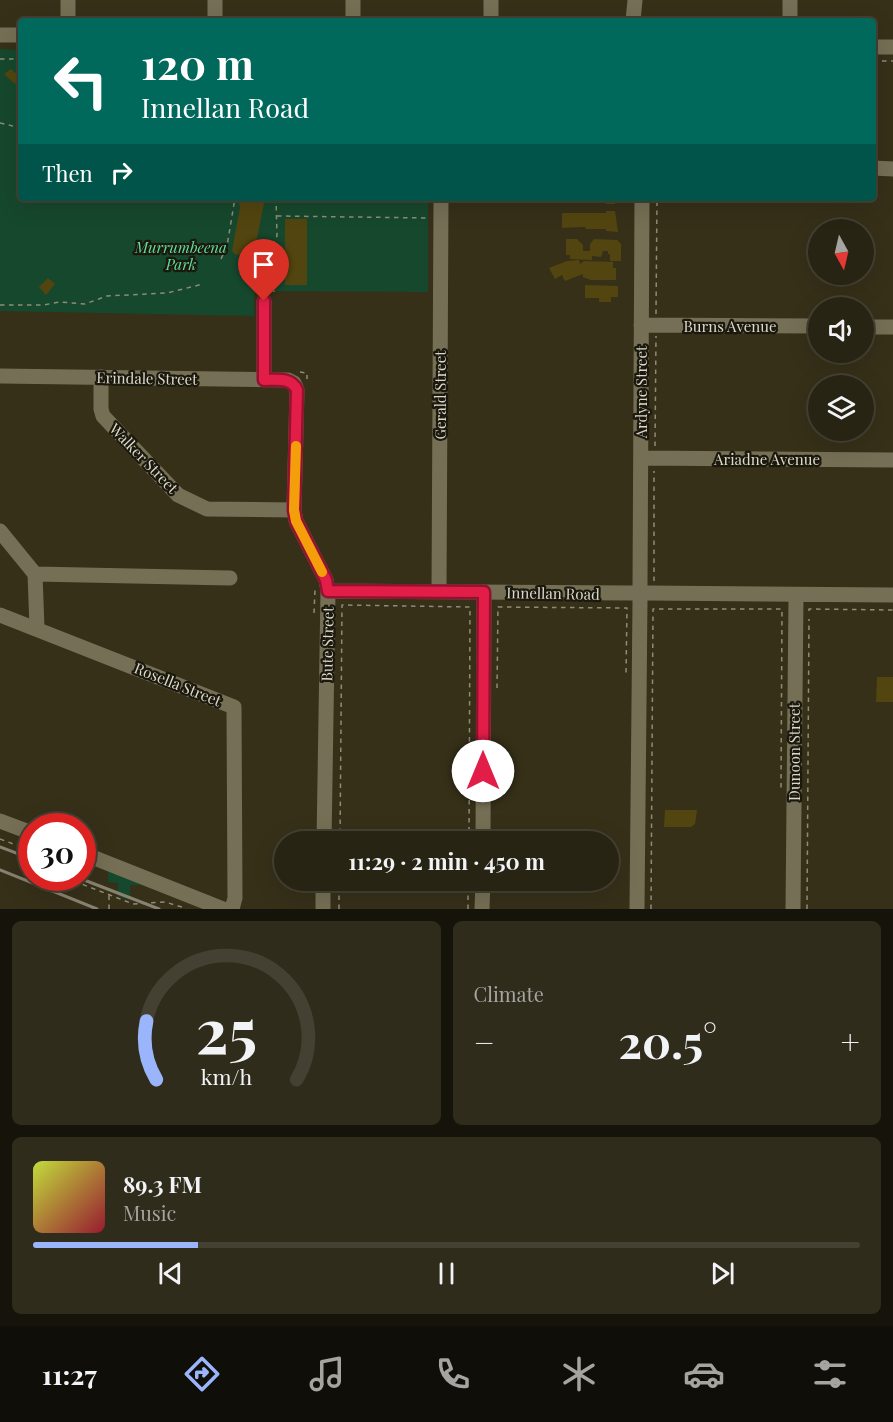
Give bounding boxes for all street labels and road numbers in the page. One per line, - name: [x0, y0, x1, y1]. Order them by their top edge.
- street label: Burns Avenue: [683, 316, 777, 336]
- street label: Ardyne Street: [631, 345, 651, 439]
- street label: Gerald Street: [430, 350, 450, 440]
- street label: Erindale Street: [96, 367, 198, 389]
- street label: Walker Street: [105, 418, 183, 498]
- street label: Ariadne Avenue: [713, 449, 820, 469]
- street label: Innellan Road: [506, 582, 600, 604]
- street label: Bute Street: [316, 606, 338, 682]
- street label: Rosella Street: [132, 657, 225, 711]
- street label: Dunoon Street: [784, 702, 804, 801]

